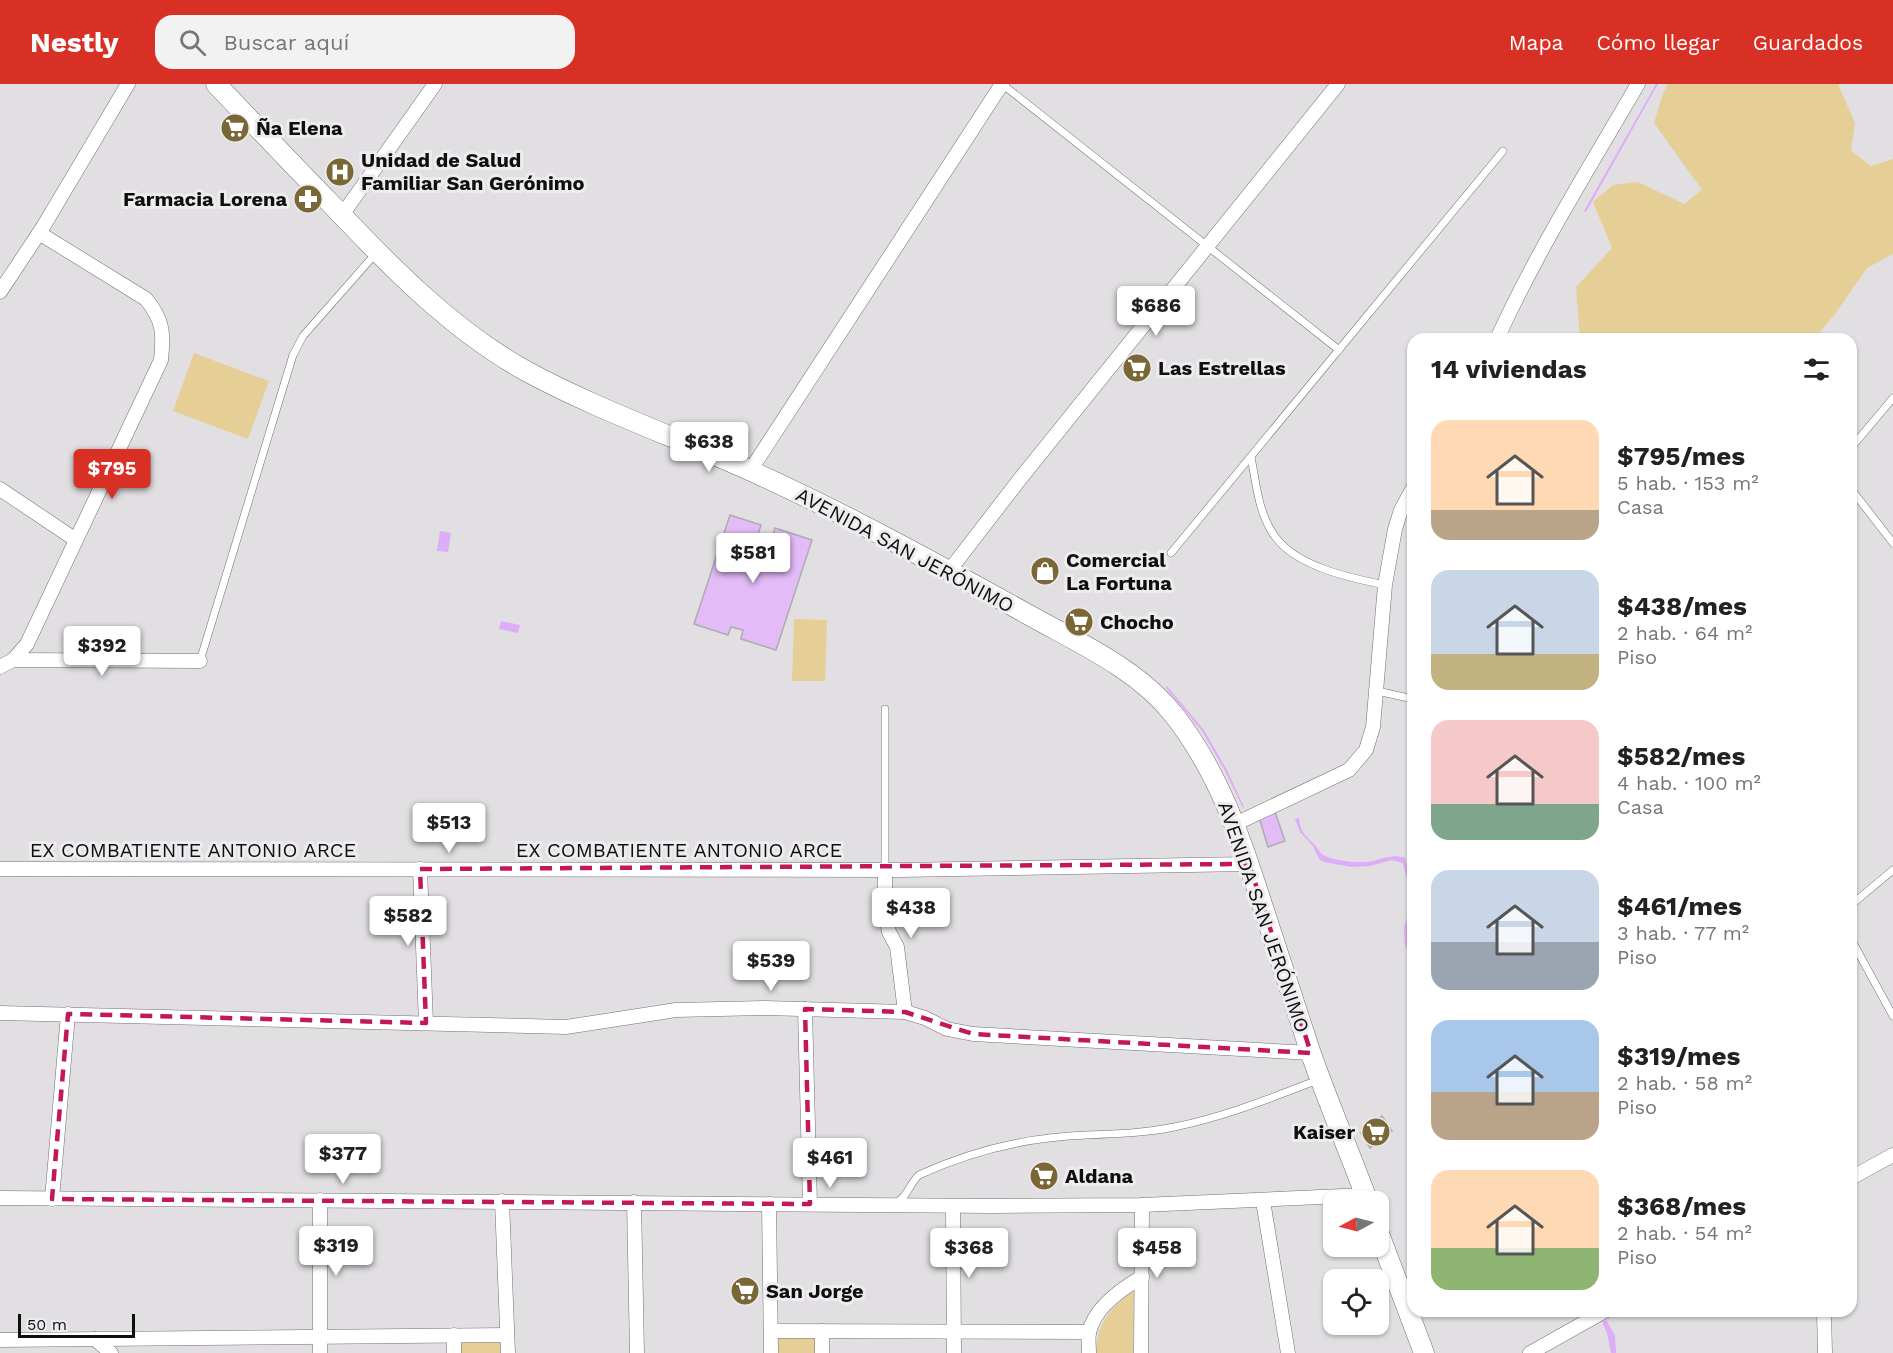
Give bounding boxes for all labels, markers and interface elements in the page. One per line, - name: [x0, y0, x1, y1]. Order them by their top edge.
- search box: [155, 15, 575, 69]
- text: Nestly: [30, 26, 119, 59]
- icon: search: [176, 26, 209, 59]
- text: Buscar aquí: [224, 30, 349, 55]
- text: Mapa: [1509, 30, 1563, 55]
- text: Cómo llegar: [1596, 30, 1720, 55]
- text: Guardados: [1753, 30, 1863, 55]
- supermarket icon: Ña Elena: [219, 112, 251, 144]
- place label: Ña Elena: [256, 116, 343, 140]
- place label: Unidad de Salud Familiar San Gerónimo: [361, 148, 585, 195]
- hospital icon: Unidad de Salud Familiar San Gerónimo: [324, 156, 356, 188]
- pharmacy icon: Farmacia Lorena: [292, 183, 324, 215]
- place label: Farmacia Lorena: [123, 187, 287, 211]
- pin: $686: [1120, 286, 1192, 337]
- text: $686: [1131, 293, 1181, 317]
- supermarket icon: Las Estrellas: [1121, 352, 1153, 384]
- icon: filters: [1800, 353, 1833, 386]
- text: 14 viviendas: [1431, 354, 1587, 384]
- place label: Las Estrellas: [1158, 356, 1286, 380]
- pin: $638: [673, 422, 745, 473]
- text: $638: [684, 429, 734, 453]
- text: $795/mes: [1617, 441, 1745, 471]
- icon: home: [1479, 444, 1551, 516]
- pin: $795: [76, 449, 148, 500]
- text: $795: [88, 456, 136, 480]
- text: 5 hab. · 153 m²: [1617, 471, 1759, 495]
- street label: AVENIDA SAN JERÓNIMO: [792, 482, 1018, 618]
- text: Casa: [1617, 495, 1664, 519]
- pin: $581: [717, 533, 789, 584]
- text: $581: [730, 540, 776, 564]
- place label: Comercial La Fortuna: [1066, 548, 1172, 595]
- shop icon: Comercial La Fortuna: [1029, 555, 1061, 587]
- text: $438/mes: [1617, 591, 1747, 621]
- icon: home: [1479, 594, 1551, 666]
- supermarket icon: Chocho: [1063, 606, 1095, 638]
- place label: Chocho: [1100, 610, 1174, 634]
- text: 2 hab. · 64 m²: [1617, 621, 1752, 645]
- pin: $392: [66, 626, 138, 677]
- text: $392: [78, 633, 126, 657]
- text: Piso: [1617, 645, 1657, 669]
- text: $582/mes: [1617, 741, 1745, 771]
- icon: home: [1479, 744, 1551, 816]
- text: 4 hab. · 100 m²: [1617, 771, 1761, 795]
- text: Casa: [1617, 795, 1664, 819]
- street label: AVENIDA SAN JERÓNIMO: [1213, 798, 1315, 1036]
- pin: $513: [413, 803, 485, 854]
- text: $513: [427, 810, 471, 834]
- street label: EX COMBATIENTE ANTONIO ARCE: [30, 838, 356, 862]
- street label: EX COMBATIENTE ANTONIO ARCE: [516, 838, 842, 862]
- pin: $438: [875, 888, 947, 939]
- text: $461/mes: [1617, 891, 1742, 921]
- icon: home: [1479, 894, 1551, 966]
- text: $438: [886, 895, 936, 919]
- pin: $582: [372, 896, 444, 947]
- text: $582: [384, 903, 432, 927]
- text: 3 hab. · 77 m²: [1617, 921, 1749, 945]
- pin: $539: [735, 941, 807, 992]
- text: Piso: [1617, 945, 1657, 969]
- text: $539: [747, 948, 795, 972]
- text: $319/mes: [1617, 1041, 1740, 1071]
- icon: home: [1479, 1044, 1551, 1116]
- text: 2 hab. · 58 m²: [1617, 1071, 1752, 1095]
- text: Piso: [1617, 1095, 1657, 1119]
- supermarket icon: Kaiser: [1360, 1116, 1392, 1148]
- place label: Kaiser: [1293, 1120, 1355, 1144]
- pin: $377: [307, 1134, 379, 1185]
- pin: $461: [794, 1138, 866, 1189]
- text: $377: [319, 1141, 367, 1165]
- text: $461: [807, 1145, 853, 1169]
- supermarket icon: Aldana: [1028, 1160, 1060, 1192]
- place label: Aldana: [1065, 1164, 1134, 1188]
- north arrow: [1323, 1191, 1389, 1257]
- map controls: [1323, 1191, 1389, 1335]
- text: $368/mes: [1617, 1191, 1746, 1221]
- icon: home: [1479, 1194, 1551, 1266]
- text: 2 hab. · 54 m²: [1617, 1221, 1752, 1245]
- pin: $319: [300, 1226, 372, 1277]
- pin: $368: [933, 1228, 1005, 1279]
- pin: $458: [1121, 1228, 1193, 1279]
- text: $319: [313, 1233, 359, 1257]
- text: $368: [944, 1235, 994, 1259]
- text: $458: [1132, 1235, 1182, 1259]
- text: Piso: [1617, 1245, 1657, 1269]
- button: locate: [1323, 1269, 1389, 1335]
- supermarket icon: San Jorge: [729, 1275, 761, 1307]
- place label: San Jorge: [766, 1279, 864, 1303]
- scale bar: [18, 1311, 135, 1338]
- text: 50 m: [27, 1315, 67, 1334]

